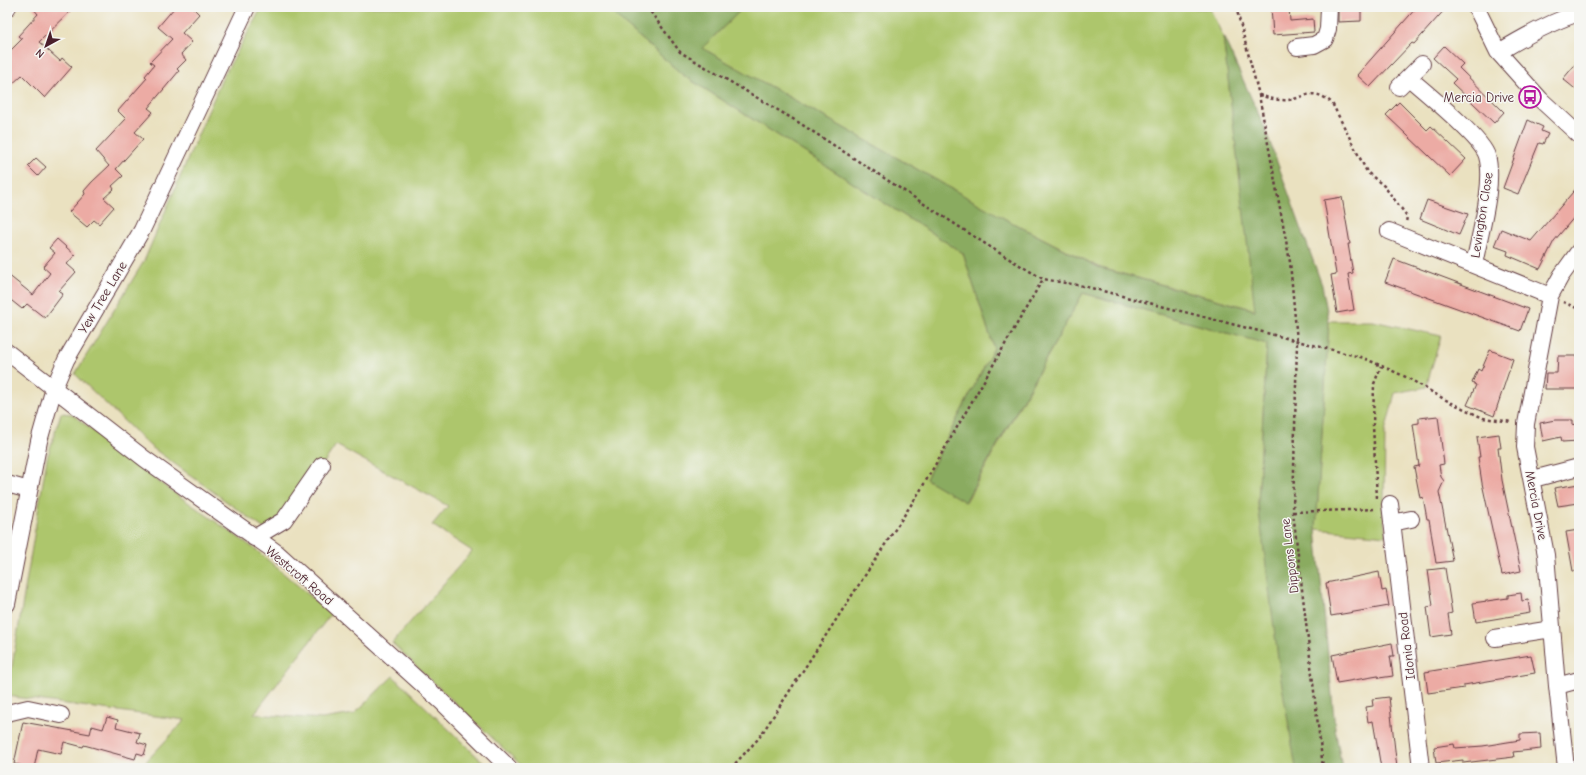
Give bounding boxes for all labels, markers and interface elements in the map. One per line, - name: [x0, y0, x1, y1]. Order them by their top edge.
- north arrow: [26, 26, 66, 66]
- text: N: [33, 46, 47, 61]
- bus stop icon: Mercia Drive: [1517, 84, 1543, 110]
- place label: Mercia Drive: [1444, 90, 1514, 105]
- street label: Levington Close: [1467, 171, 1496, 259]
- street label: Yew Tree Lane: [75, 258, 130, 336]
- street label: Mercia Drive: [1522, 469, 1551, 542]
- street label: Dippons Lane: [1277, 517, 1302, 594]
- street label: Westcroft Road: [263, 543, 336, 608]
- street label: Idonia Road: [1395, 611, 1418, 681]

